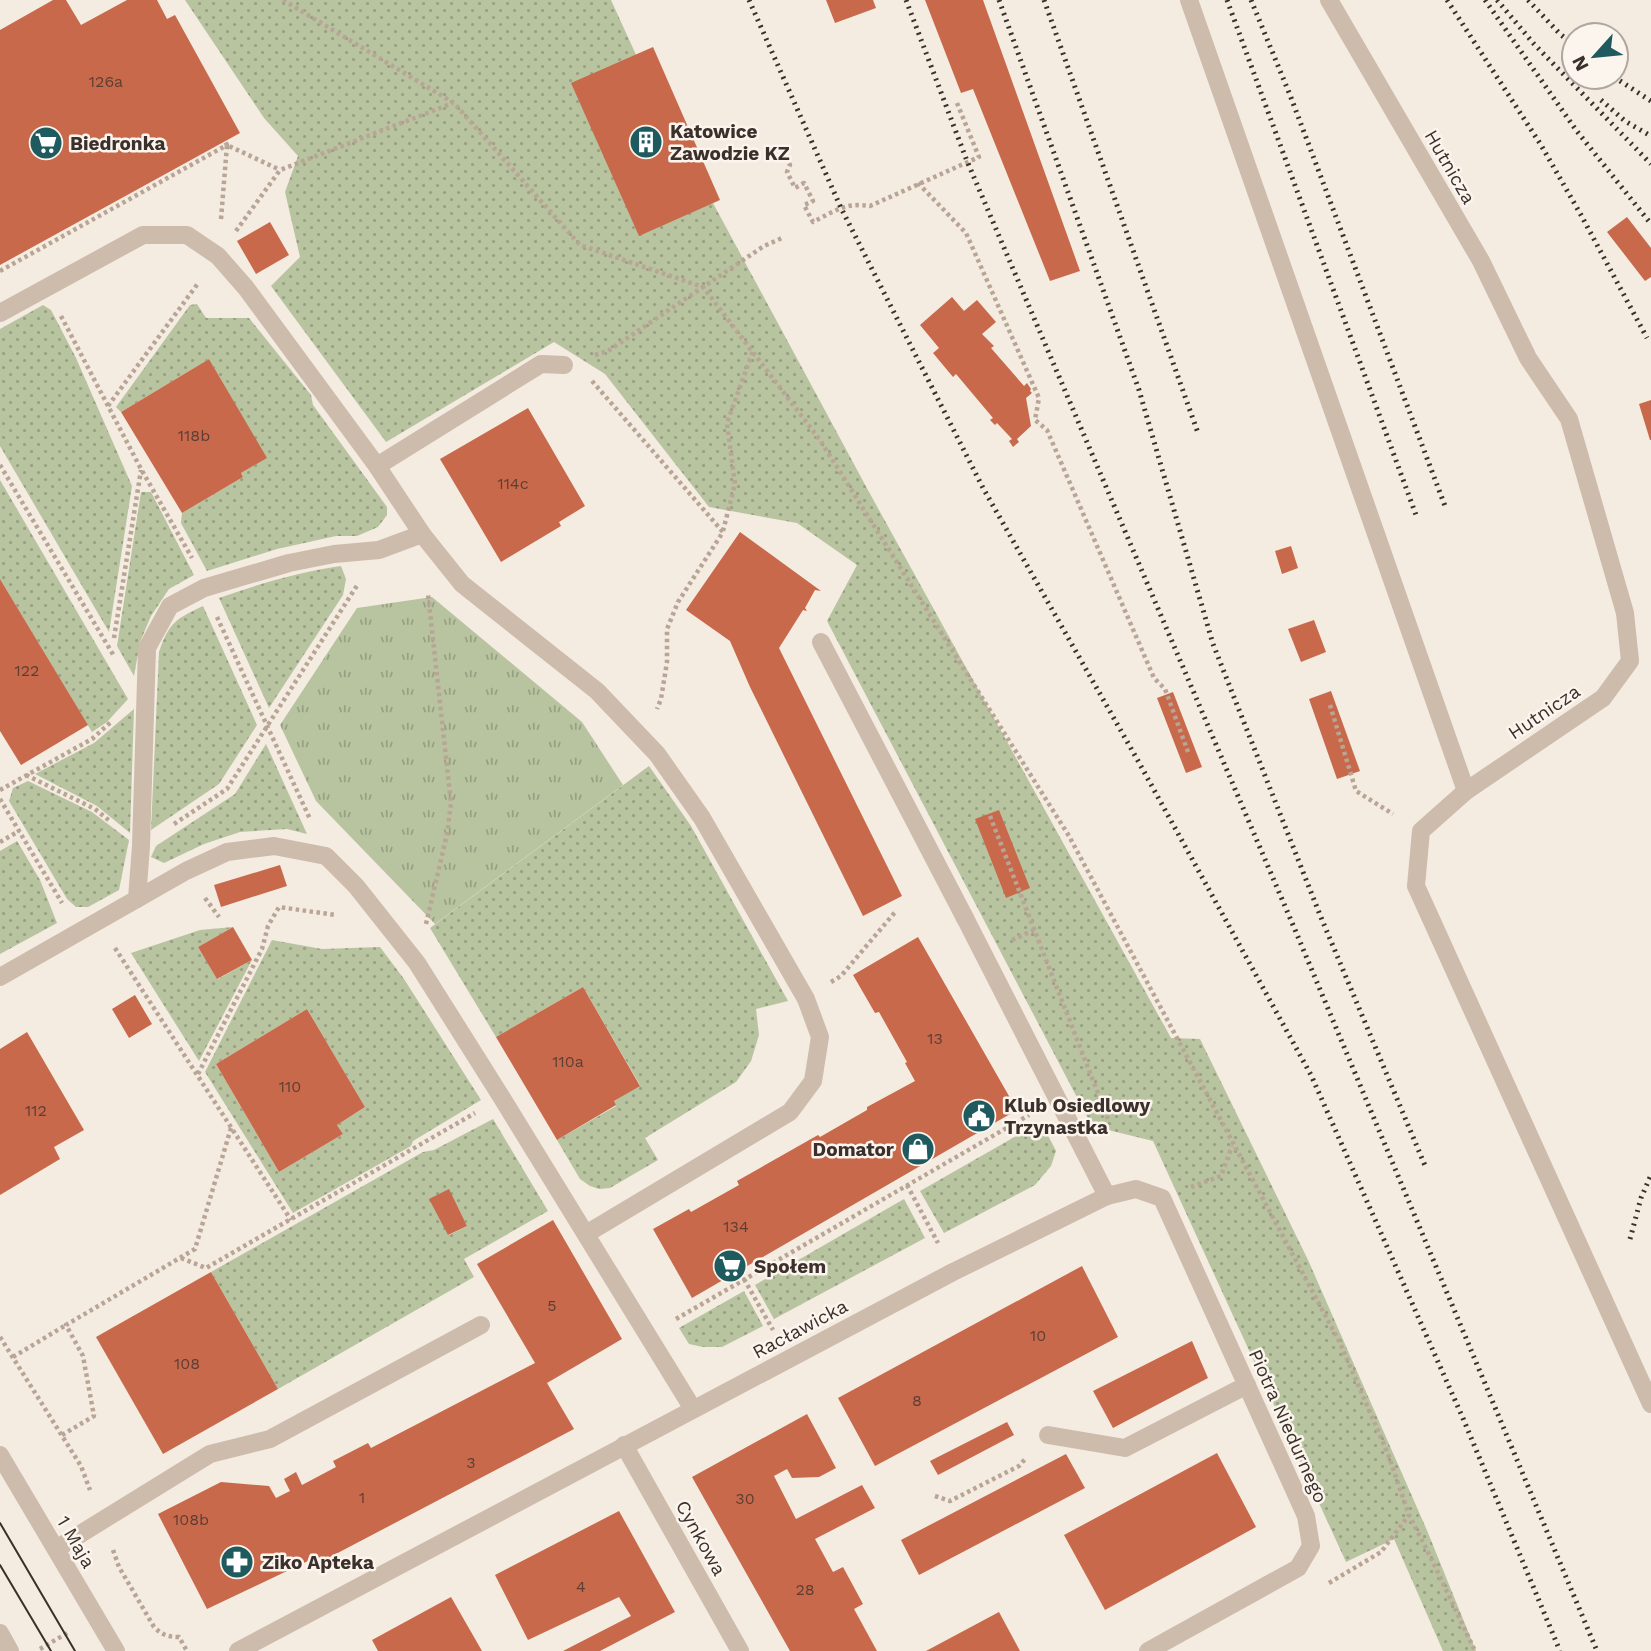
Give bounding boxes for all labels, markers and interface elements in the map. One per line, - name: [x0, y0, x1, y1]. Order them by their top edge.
- north arrow: [1560, 21, 1630, 91]
- text: N: [1567, 52, 1594, 75]
- house number: 126a: [89, 72, 123, 91]
- place label: Katowice Zawodzie KZ: [670, 120, 790, 165]
- building icon: Katowice Zawodzie KZ: [627, 123, 665, 161]
- supermarket icon: Biedronka: [27, 124, 65, 162]
- street label: Hutnicza: [1420, 126, 1481, 208]
- place label: Biedronka: [70, 132, 165, 155]
- house number: 118b: [178, 426, 210, 445]
- house number: 114c: [497, 474, 529, 493]
- house number: 122: [15, 661, 39, 680]
- street label: Hutnicza: [1504, 679, 1585, 744]
- house number: 13: [927, 1029, 943, 1048]
- house number: 110a: [552, 1052, 584, 1071]
- house number: 110: [279, 1077, 301, 1096]
- place label: Klub Osiedlowy Trzynastka: [1004, 1094, 1151, 1139]
- public building icon: Klub Osiedlowy Trzynastka: [960, 1097, 998, 1135]
- house number: 112: [25, 1101, 47, 1120]
- shop icon: Domator: [899, 1130, 937, 1168]
- place label: Domator: [813, 1138, 895, 1161]
- house number: 134: [723, 1217, 749, 1236]
- supermarket icon: Społem: [711, 1247, 749, 1285]
- place label: Społem: [754, 1255, 826, 1278]
- street label: Racławicka: [748, 1294, 852, 1364]
- house number: 5: [547, 1296, 557, 1315]
- house number: 10: [1030, 1326, 1046, 1345]
- street label: Piotra Niedurnego: [1244, 1346, 1332, 1506]
- house number: 108: [174, 1354, 200, 1373]
- house number: 8: [912, 1391, 922, 1410]
- house number: 3: [466, 1453, 476, 1472]
- house number: 1: [359, 1488, 365, 1507]
- house number: 30: [735, 1489, 755, 1508]
- street label: Cynkowa: [671, 1496, 731, 1580]
- house number: 108b: [173, 1510, 209, 1529]
- street label: 1 Maja: [52, 1512, 100, 1572]
- pharmacy icon: Ziko Apteka: [218, 1543, 256, 1581]
- place label: Ziko Apteka: [262, 1551, 374, 1574]
- house number: 4: [576, 1577, 586, 1596]
- house number: 28: [795, 1580, 815, 1599]

